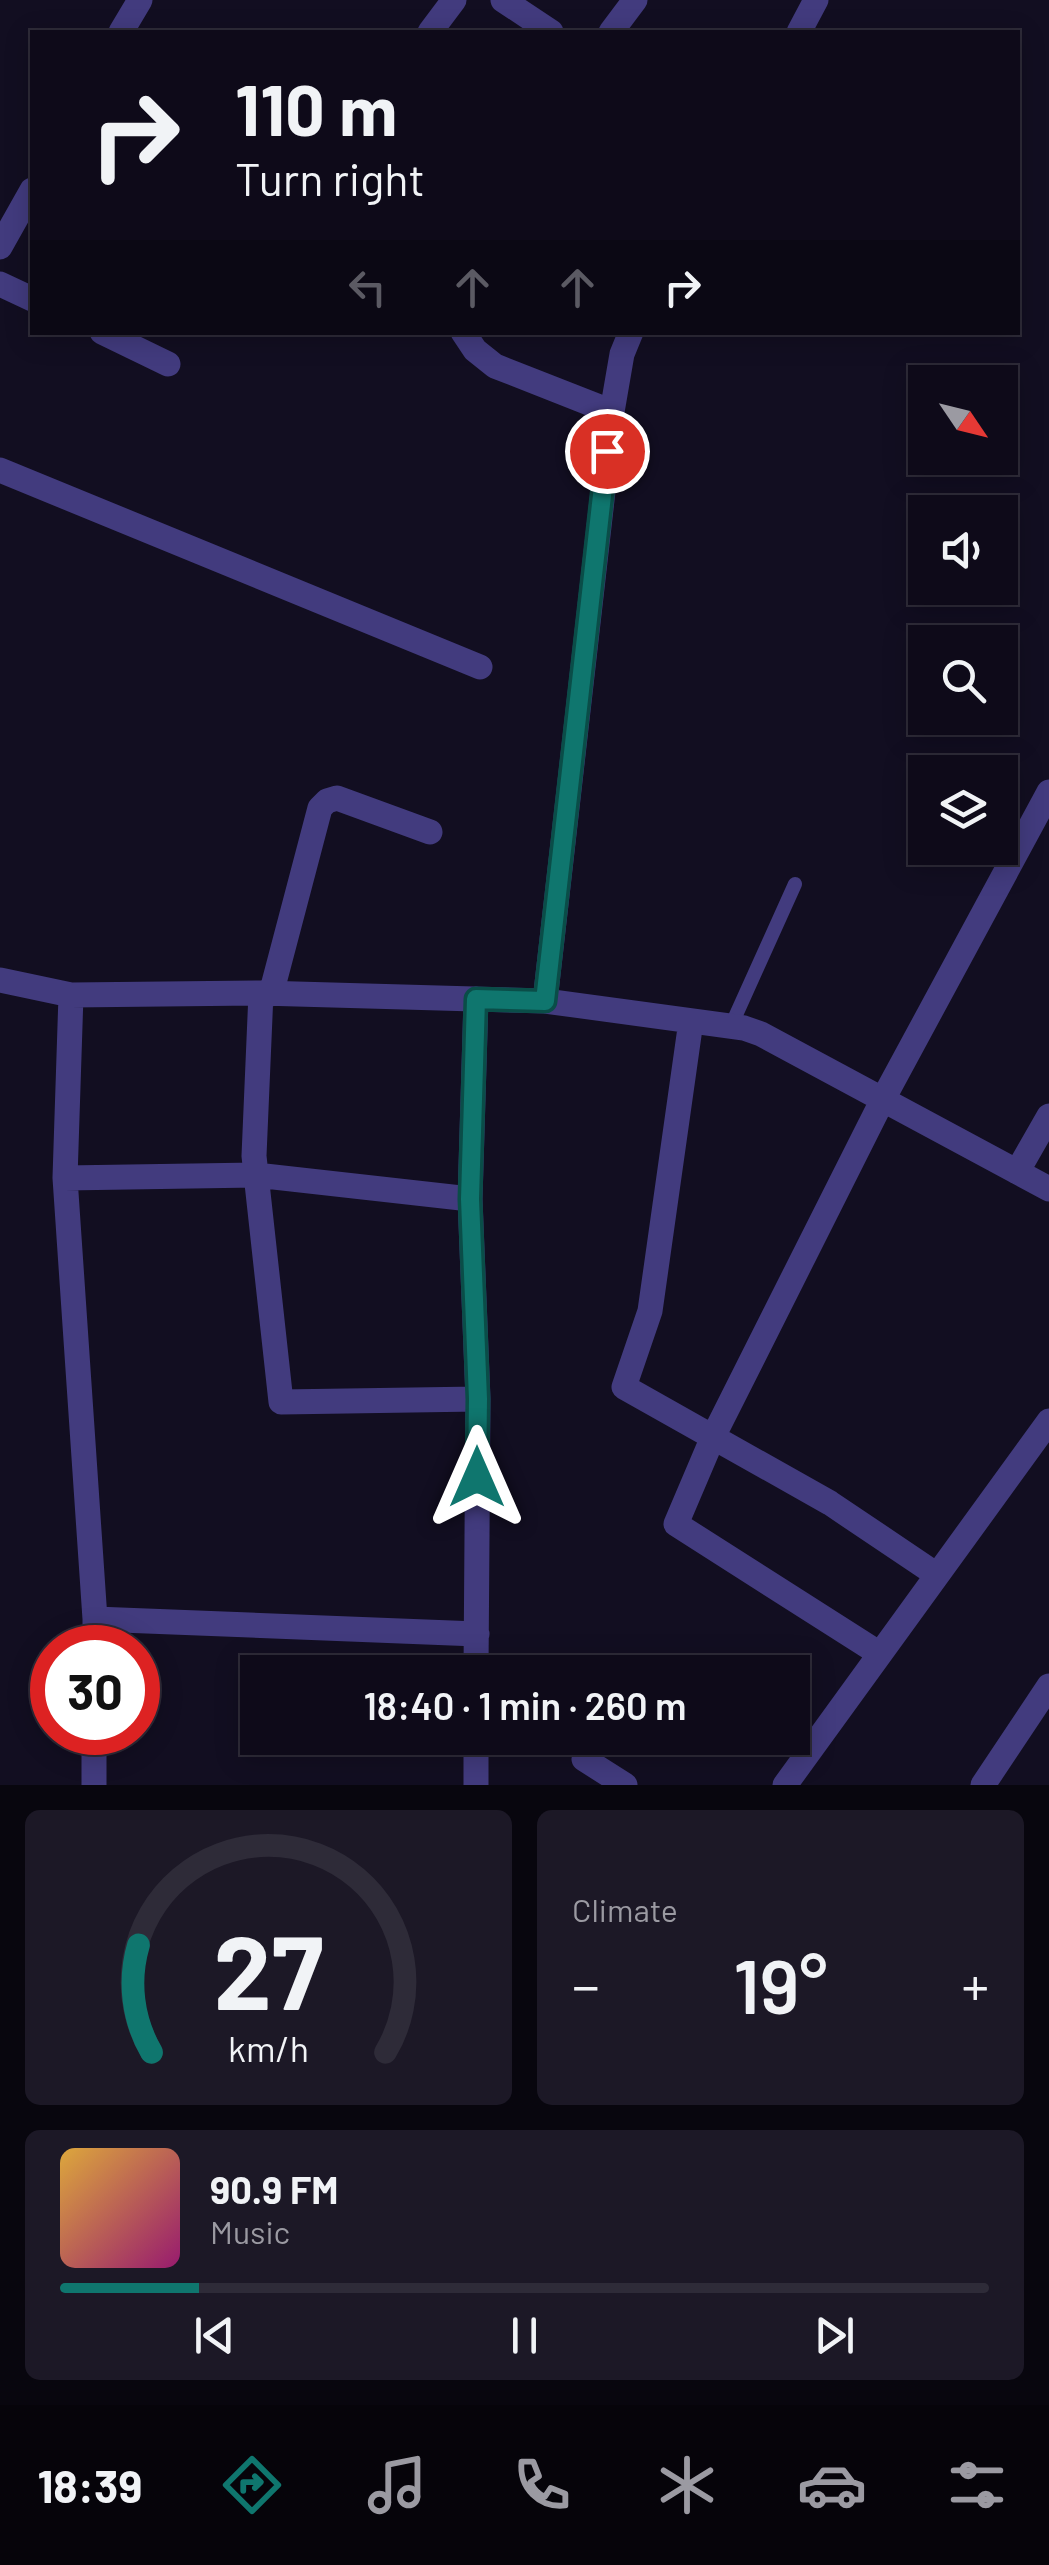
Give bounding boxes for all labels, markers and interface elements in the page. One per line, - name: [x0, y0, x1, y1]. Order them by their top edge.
- text: 110 m: [235, 66, 397, 150]
- icon: right: [70, 70, 200, 200]
- text: Turn right: [235, 151, 425, 205]
- icon: left: [340, 260, 395, 315]
- icon: ahead: [445, 260, 500, 315]
- icon: ahead: [550, 260, 605, 315]
- icon: right: [655, 260, 710, 315]
- north arrow: [908, 365, 1018, 475]
- map controls: [908, 365, 1018, 865]
- pin: [565, 409, 650, 494]
- icon: arrive: [580, 424, 635, 479]
- button: sound: [908, 495, 1018, 605]
- button: search: [908, 625, 1018, 735]
- button: layers: [908, 755, 1018, 865]
- position arrow: [425, 1425, 529, 1529]
- speed limit sign: 30: [30, 1625, 160, 1755]
- text: 18:40 · 1 min · 260 m: [363, 1682, 687, 1728]
- text: Climate: [572, 1890, 678, 1928]
- text: 27: [214, 1906, 323, 2031]
- text: 19°: [733, 1939, 828, 2029]
- text: −: [572, 1951, 600, 2017]
- text: +: [961, 1951, 989, 2017]
- text: km/h: [228, 2026, 309, 2069]
- text: 90.9 FM: [210, 2166, 338, 2212]
- text: Music: [210, 2212, 290, 2250]
- icon: previous: [187, 2308, 242, 2363]
- icon: pause: [497, 2308, 552, 2363]
- icon: next: [807, 2308, 862, 2363]
- icon: directions: [217, 2450, 287, 2520]
- icon: music: [362, 2450, 432, 2520]
- icon: phone: [507, 2450, 577, 2520]
- icon: climate: [652, 2450, 722, 2520]
- icon: car: [797, 2450, 867, 2520]
- icon: filters: [942, 2450, 1012, 2520]
- text: 18:39: [37, 2458, 142, 2512]

